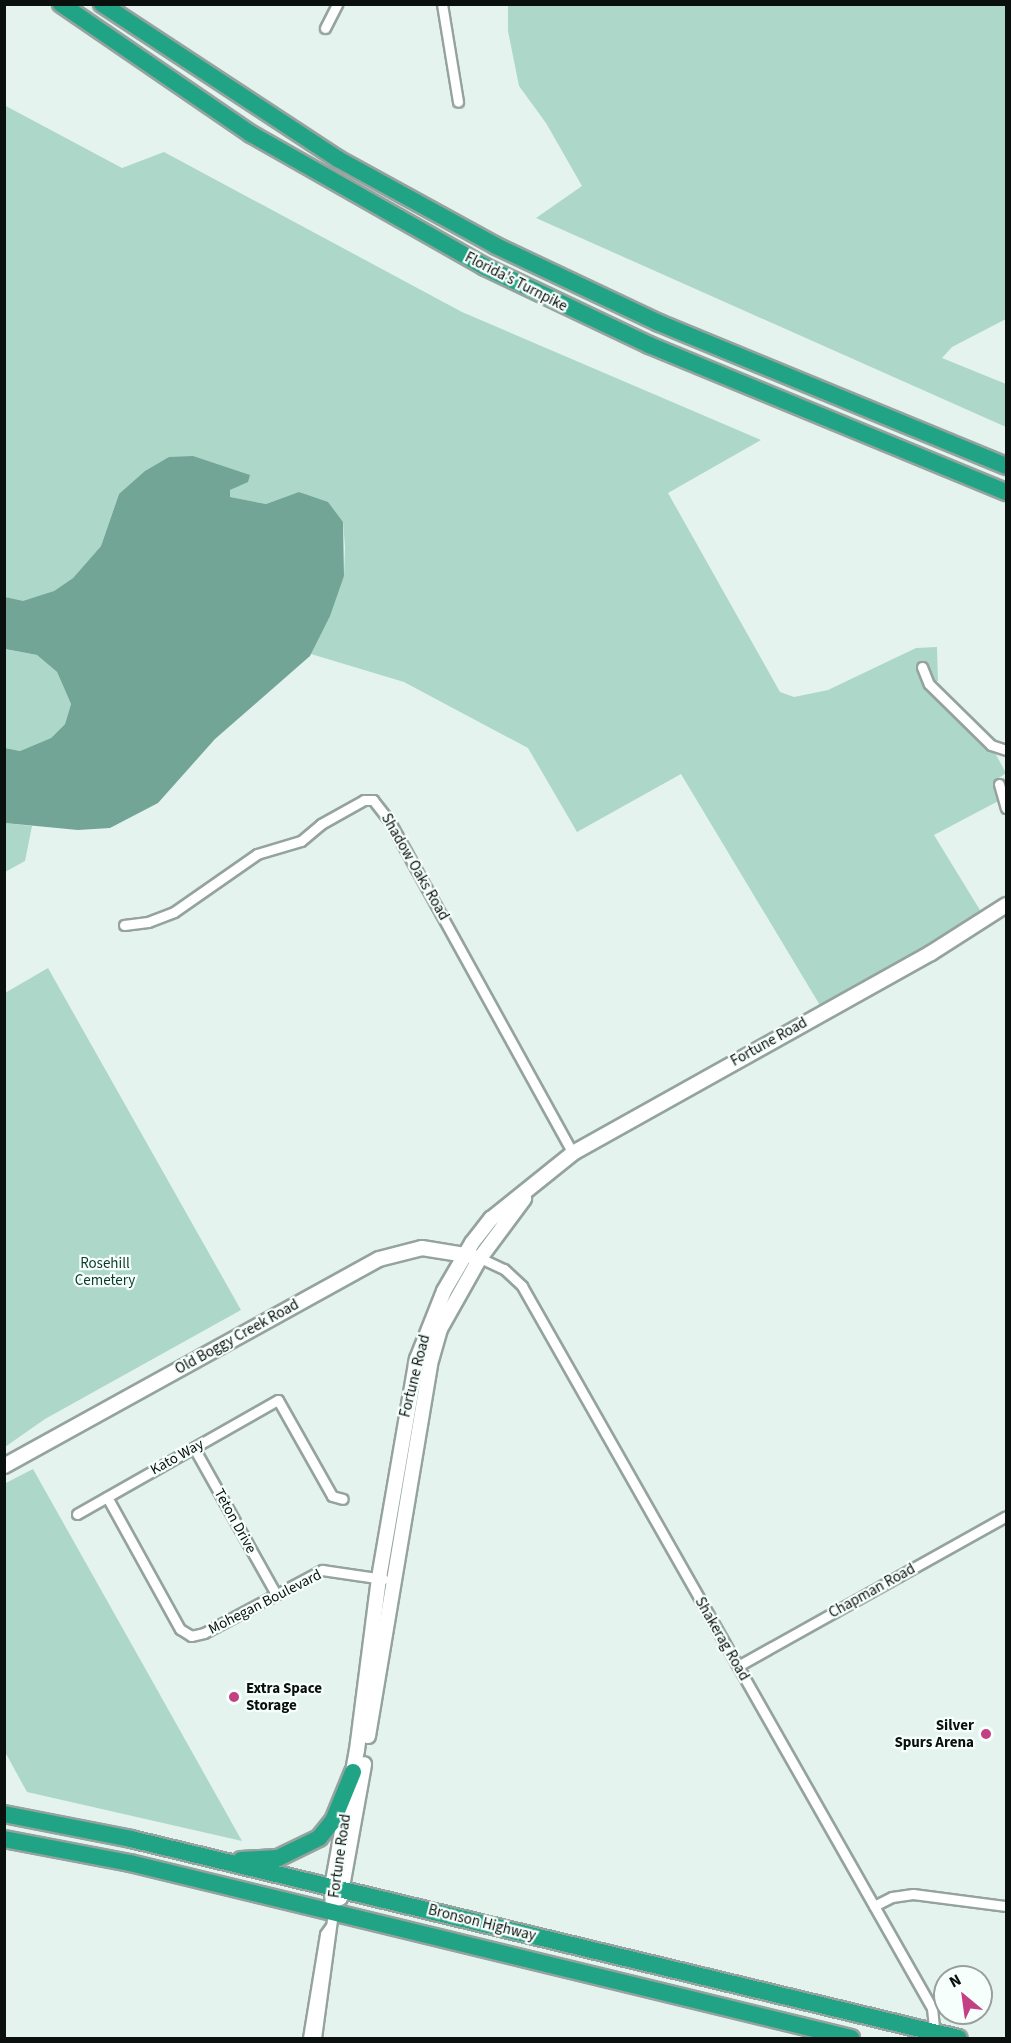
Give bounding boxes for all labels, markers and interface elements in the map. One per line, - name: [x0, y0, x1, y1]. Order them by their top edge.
- street label: Florida's Turnpike: [462, 248, 570, 316]
- street label: Shadow Oaks Road: [377, 810, 453, 924]
- street label: Fortune Road: [728, 1014, 810, 1070]
- park label: Rosehill Cemetery: [75, 1254, 135, 1289]
- street label: Old Boggy Creek Road: [172, 1296, 302, 1378]
- street label: Fortune Road: [396, 1333, 434, 1419]
- street label: Kato Way: [147, 1435, 207, 1479]
- street label: Teton Drive: [210, 1486, 260, 1556]
- street label: Chapman Road: [826, 1560, 918, 1622]
- street label: Mohegan Boulevard: [205, 1566, 325, 1638]
- street label: Shakerag Road: [691, 1594, 753, 1684]
- place label: Extra Space Storage: [246, 1679, 322, 1714]
- marker: Extra Space Storage: [227, 1690, 241, 1704]
- place label: Silver Spurs Arena: [894, 1716, 974, 1751]
- marker: Silver Spurs Arena: [979, 1727, 993, 1741]
- street label: Fortune Road: [325, 1813, 355, 1899]
- street label: Bronson Highway: [426, 1901, 538, 1945]
- north arrow: [933, 1965, 993, 2025]
- text: N: [945, 1969, 965, 1993]

